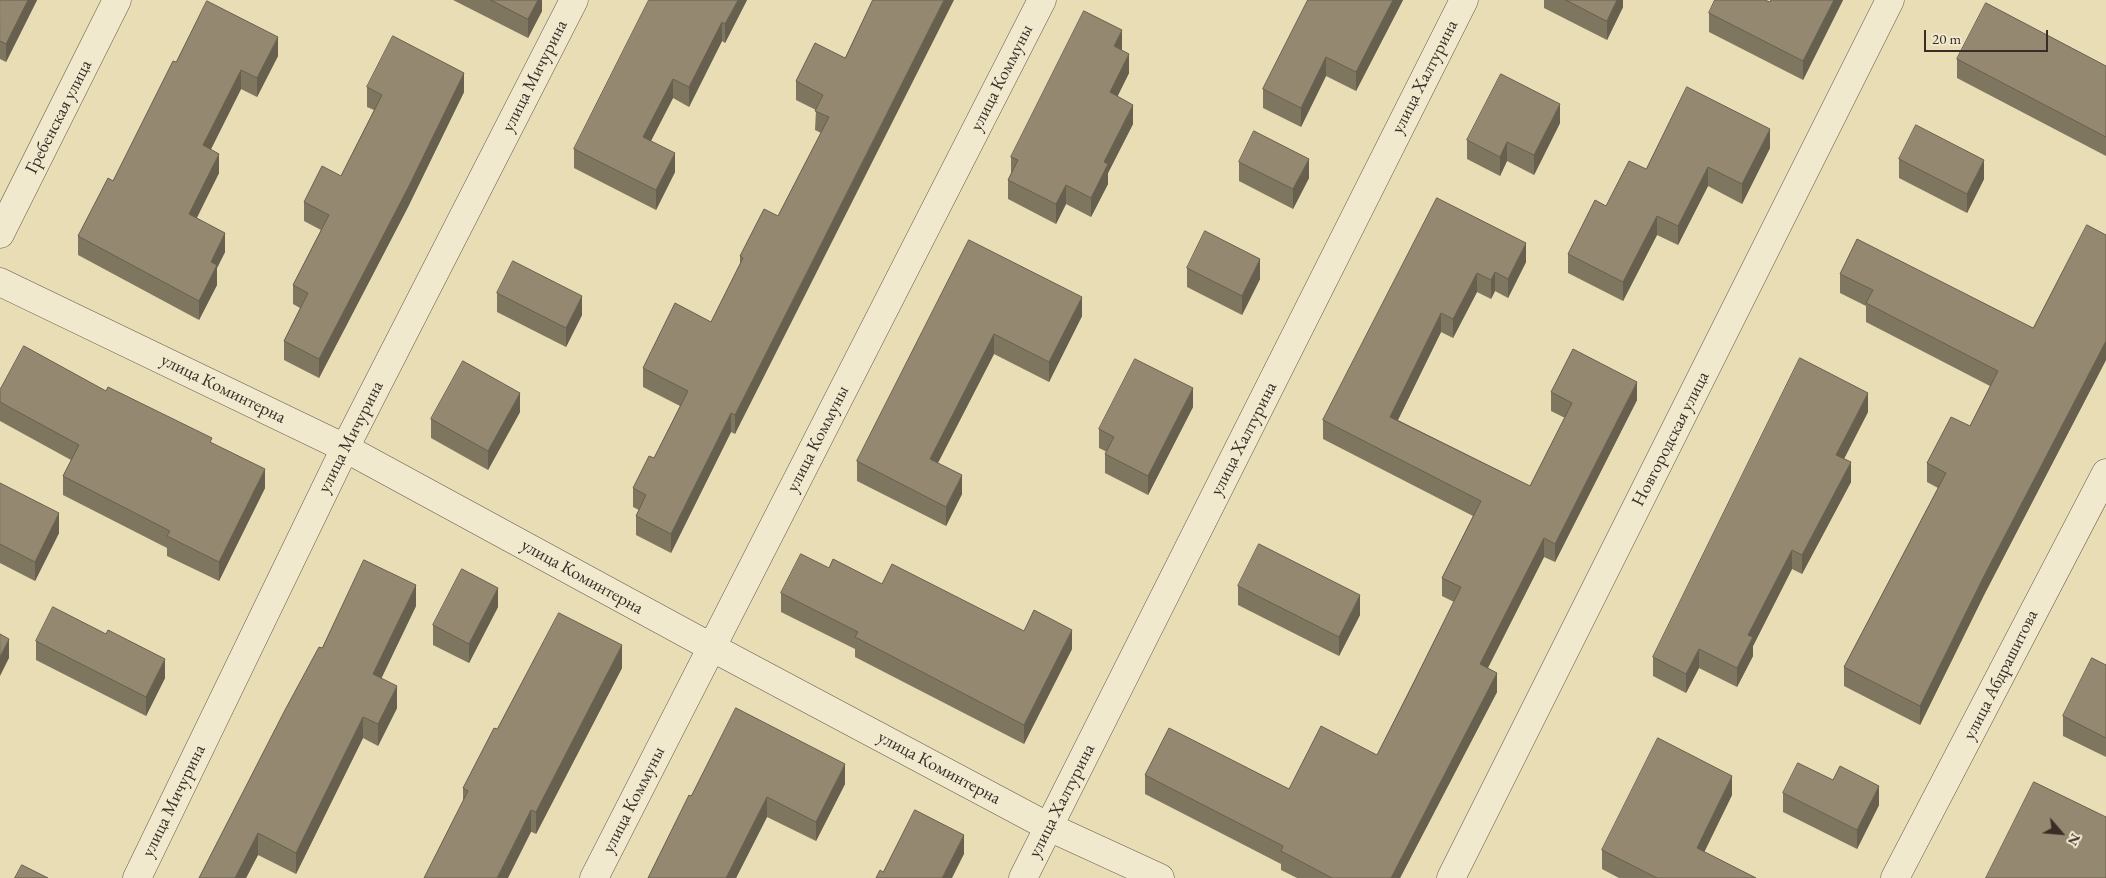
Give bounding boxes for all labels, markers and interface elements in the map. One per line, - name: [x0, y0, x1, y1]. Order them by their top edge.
- street label: улица Мичурина: [498, 16, 572, 136]
- street label: улица Халтурина: [1387, 16, 1463, 138]
- scale bar: [1926, 20, 2050, 52]
- street label: улица Коммуны: [966, 21, 1038, 135]
- text: 20 m: [1932, 29, 1961, 48]
- street label: Гребенская улица: [21, 56, 97, 178]
- street label: улица Коминтерна: [157, 349, 289, 429]
- street label: Новгородская улица: [1628, 368, 1714, 510]
- street label: улица Мичурина: [314, 377, 388, 497]
- street label: улица Халтурина: [1206, 378, 1282, 500]
- street label: улица Коммуны: [782, 382, 854, 496]
- street label: улица Коминтерна: [517, 535, 647, 619]
- street label: улица Абдрашитова: [1959, 606, 2043, 744]
- street label: улица Коминтерна: [874, 726, 1004, 810]
- street label: улица Халтурина: [1024, 740, 1100, 862]
- street label: улица Мичурина: [137, 741, 211, 861]
- street label: улица Коммуны: [598, 743, 670, 857]
- north arrow: [2036, 808, 2086, 858]
- text: N: [2064, 831, 2085, 849]

